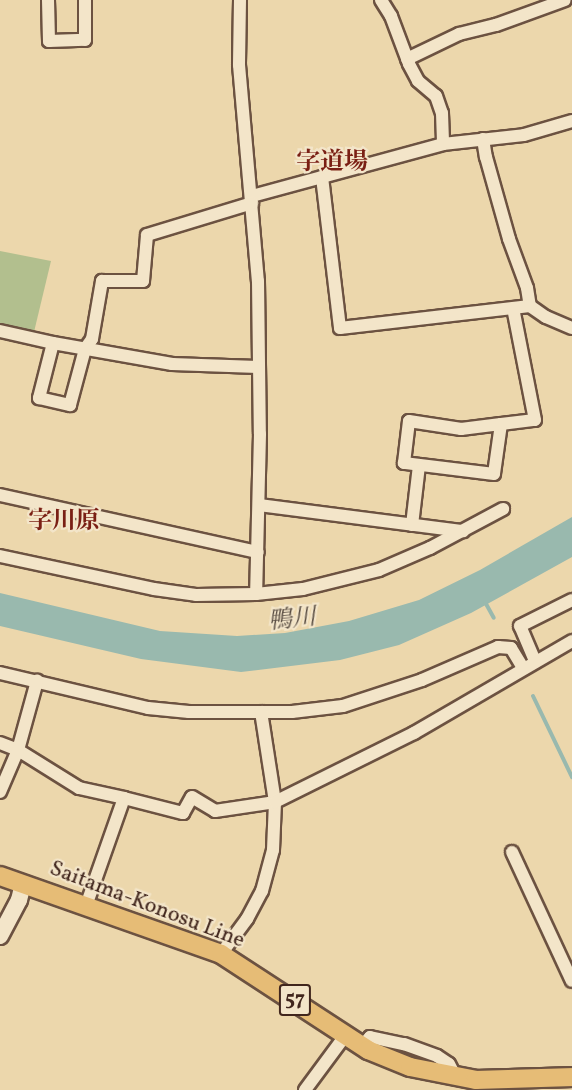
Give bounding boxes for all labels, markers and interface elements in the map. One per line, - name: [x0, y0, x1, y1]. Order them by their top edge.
- district label: 字道場: [296, 150, 368, 178]
- district label: 字川原: [28, 509, 100, 537]
- water label: 鴨川: [267, 604, 317, 638]
- street label: Saitama-Konosu Line: [46, 856, 248, 954]
- road number: 57: [278, 982, 312, 1018]

